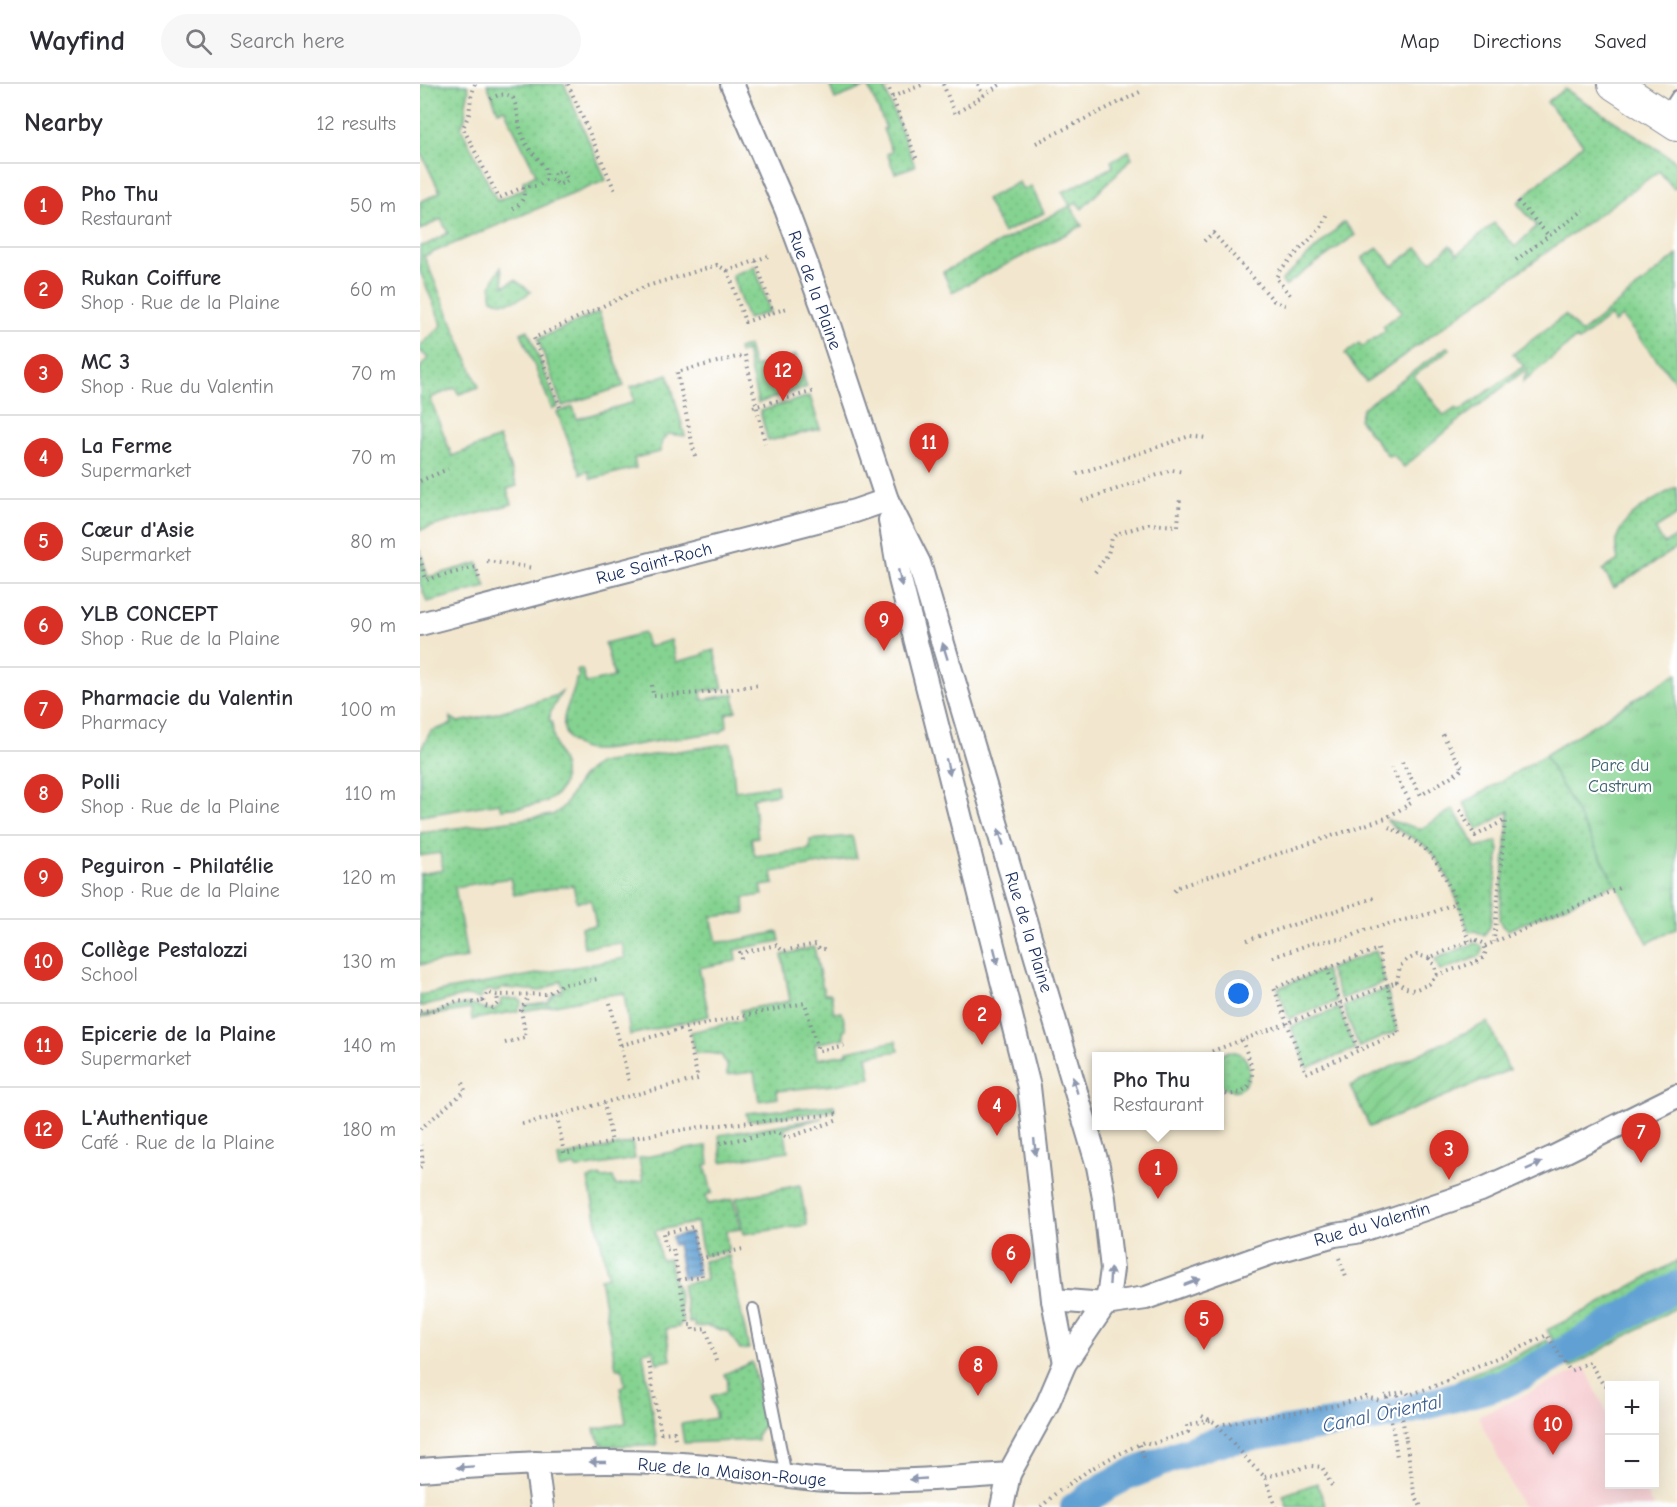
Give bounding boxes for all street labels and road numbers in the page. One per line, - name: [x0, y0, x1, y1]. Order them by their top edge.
- street label: Rue de la Plaine: [783, 228, 846, 353]
- street label: Rue Saint-Roch: [594, 538, 714, 589]
- street label: Rue de la Plaine: [1000, 869, 1057, 995]
- street label: Rue du Valentin: [1312, 1198, 1433, 1251]
- street label: Rue de la Maison-Rouge: [637, 1454, 827, 1491]

